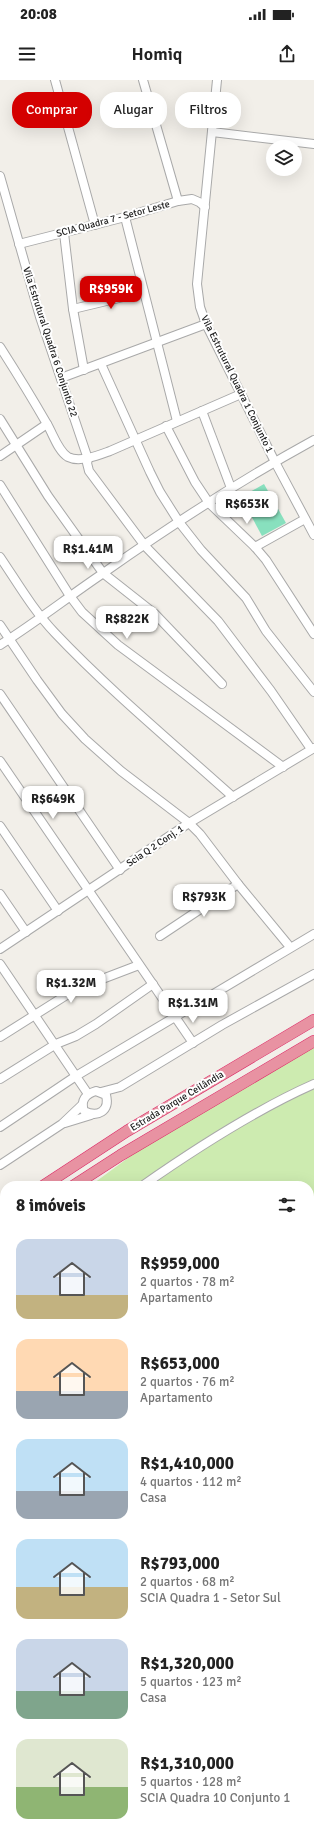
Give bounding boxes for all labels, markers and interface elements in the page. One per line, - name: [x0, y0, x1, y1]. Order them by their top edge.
- text: 20:08: [20, 5, 57, 23]
- icon: menu: [16, 43, 38, 65]
- text: Homiq: [132, 43, 182, 65]
- icon: share: [276, 43, 298, 65]
- chip: Comprar: [12, 92, 92, 128]
- chip: Alugar: [100, 92, 167, 128]
- chip: Filtros: [175, 92, 241, 128]
- map controls: [266, 140, 302, 176]
- button: layers: [266, 140, 302, 176]
- street label: SCIA Quadra 7 - Setor Leste: [55, 198, 171, 240]
- street label: Vila Estrutural Quadra 6 Conjunto 22: [20, 266, 80, 418]
- pin: R$959K: [78, 276, 144, 310]
- text: R$959K: [89, 281, 133, 297]
- street label: Vila Estrutural Quadra 1 Conjunto 1: [198, 313, 276, 455]
- pin: R$653K: [214, 491, 280, 525]
- text: R$653K: [225, 496, 269, 512]
- pin: R$1.41M: [51, 536, 125, 570]
- text: R$1.41M: [63, 541, 113, 557]
- pin: R$822K: [94, 606, 160, 640]
- text: R$822K: [105, 611, 149, 627]
- pin: R$649K: [20, 786, 86, 820]
- text: R$649K: [31, 791, 75, 807]
- street label: Scia Q 2 Conj. 1: [124, 822, 186, 870]
- pin: R$793K: [171, 884, 237, 918]
- text: R$793K: [182, 889, 226, 905]
- pin: R$1.32M: [34, 970, 108, 1004]
- text: R$1.32M: [46, 975, 96, 991]
- pin: R$1.31M: [156, 990, 230, 1024]
- text: R$1.31M: [168, 995, 218, 1011]
- street label: Estrada Parque Ceilândia: [128, 1068, 226, 1134]
- icon: filters: [276, 1194, 298, 1216]
- text: 8 imóveis: [16, 1195, 86, 1216]
- text: R$959,000: [140, 1253, 220, 1274]
- icon: home: [48, 1255, 96, 1303]
- text: 2 quartos · 78 m²: [140, 1274, 235, 1290]
- text: Apartamento: [140, 1290, 213, 1306]
- text: R$653,000: [140, 1353, 220, 1374]
- icon: home: [48, 1355, 96, 1403]
- text: 2 quartos · 76 m²: [140, 1374, 235, 1390]
- text: Apartamento: [140, 1390, 213, 1406]
- text: R$1,410,000: [140, 1453, 234, 1474]
- icon: home: [48, 1455, 96, 1503]
- text: 4 quartos · 112 m²: [140, 1474, 242, 1490]
- text: Casa: [140, 1490, 167, 1506]
- text: R$793,000: [140, 1553, 220, 1574]
- icon: home: [48, 1555, 96, 1603]
- text: 2 quartos · 68 m²: [140, 1574, 235, 1590]
- text: SCIA Quadra 1 - Setor Sul: [140, 1590, 281, 1606]
- text: R$1,320,000: [140, 1653, 234, 1674]
- icon: home: [48, 1655, 96, 1703]
- text: 5 quartos · 123 m²: [140, 1674, 242, 1690]
- text: Casa: [140, 1690, 167, 1706]
- text: R$1,310,000: [140, 1753, 234, 1774]
- icon: home: [48, 1755, 96, 1803]
- text: 5 quartos · 128 m²: [140, 1774, 242, 1790]
- text: SCIA Quadra 10 Conjunto 1: [140, 1790, 290, 1806]

